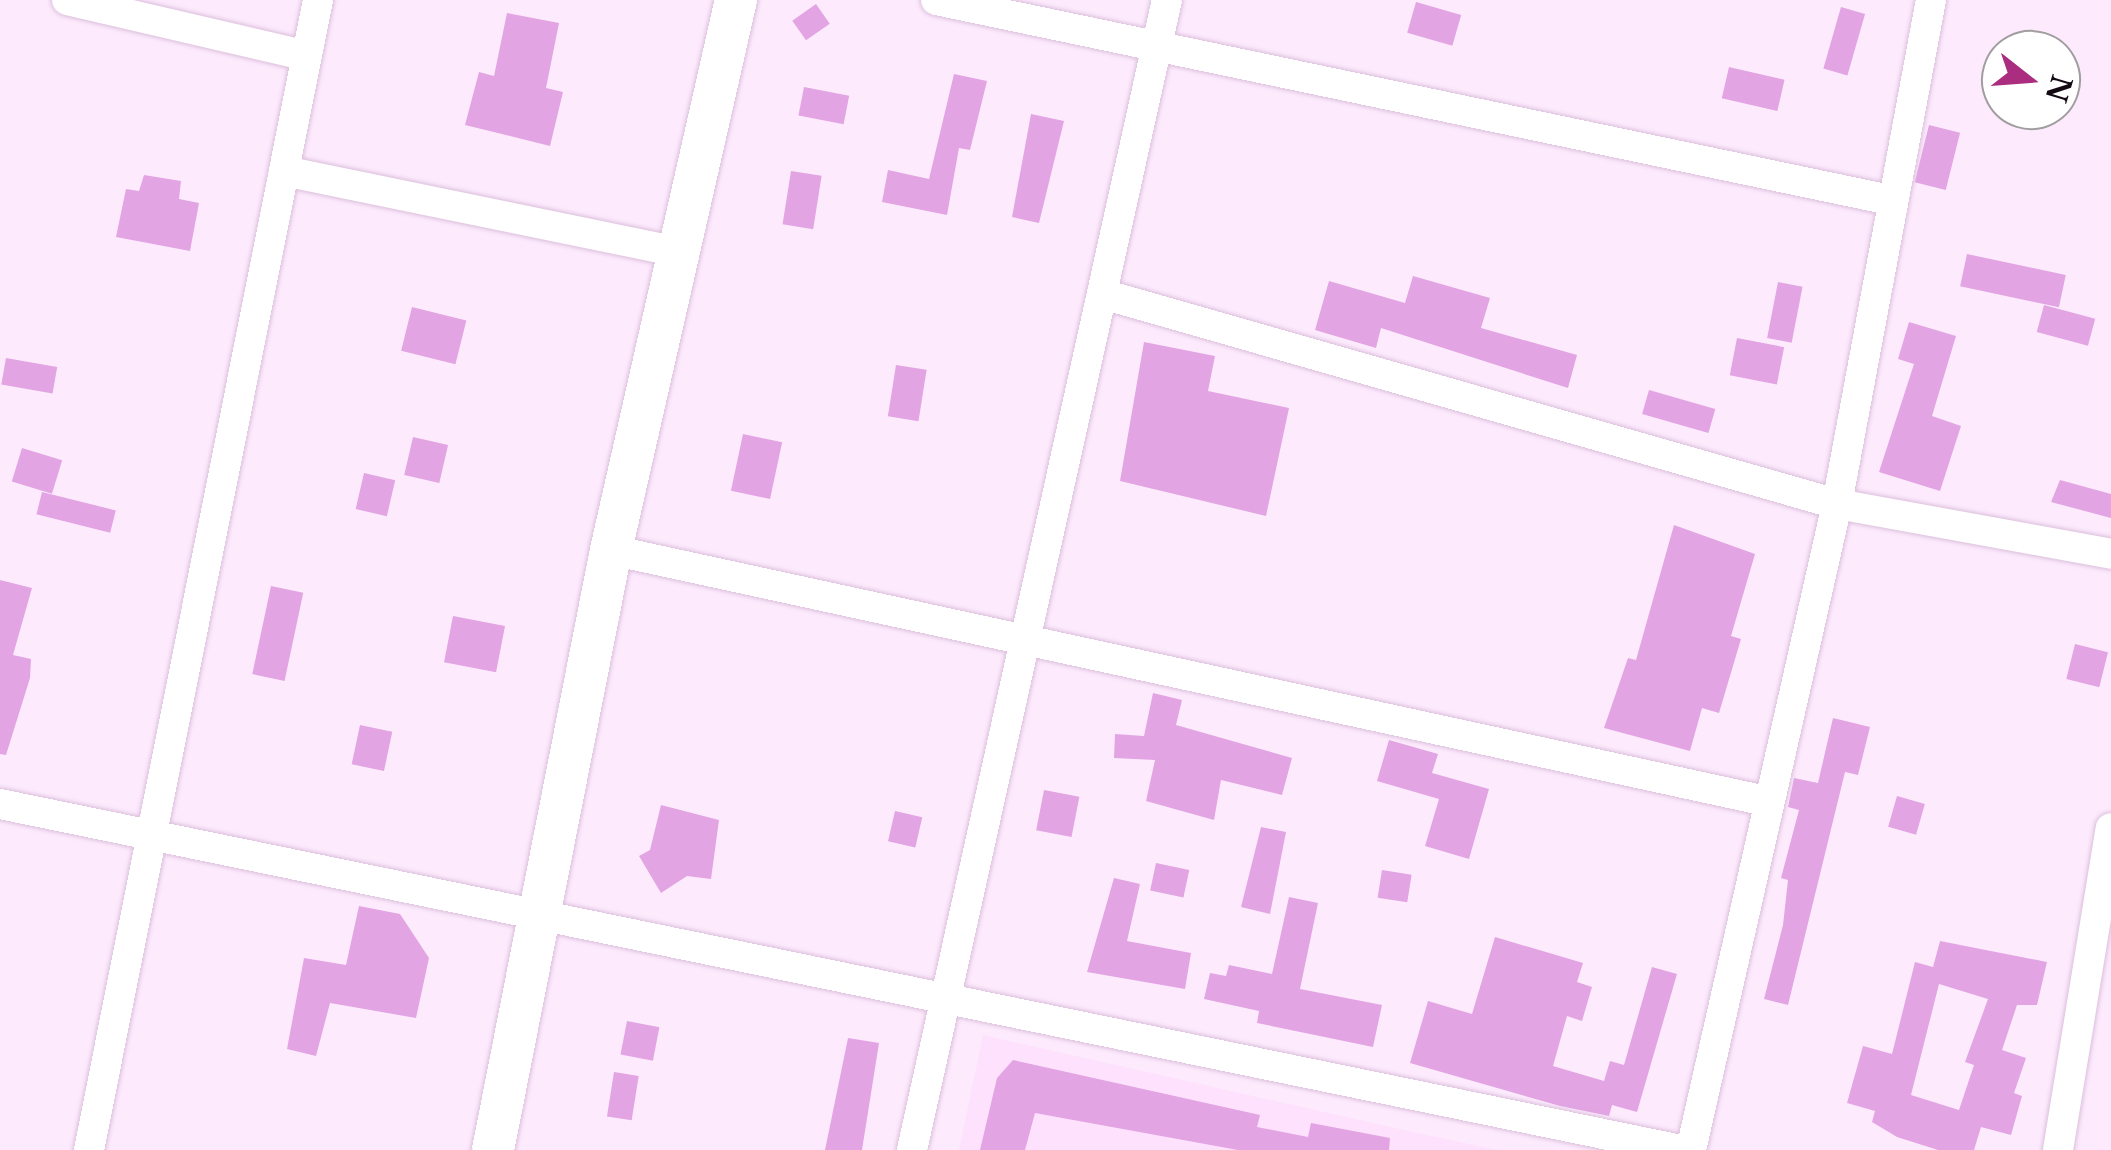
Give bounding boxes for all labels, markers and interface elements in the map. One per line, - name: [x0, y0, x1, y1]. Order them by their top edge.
- north arrow: [1981, 30, 2081, 130]
- text: N: [2038, 71, 2079, 106]

